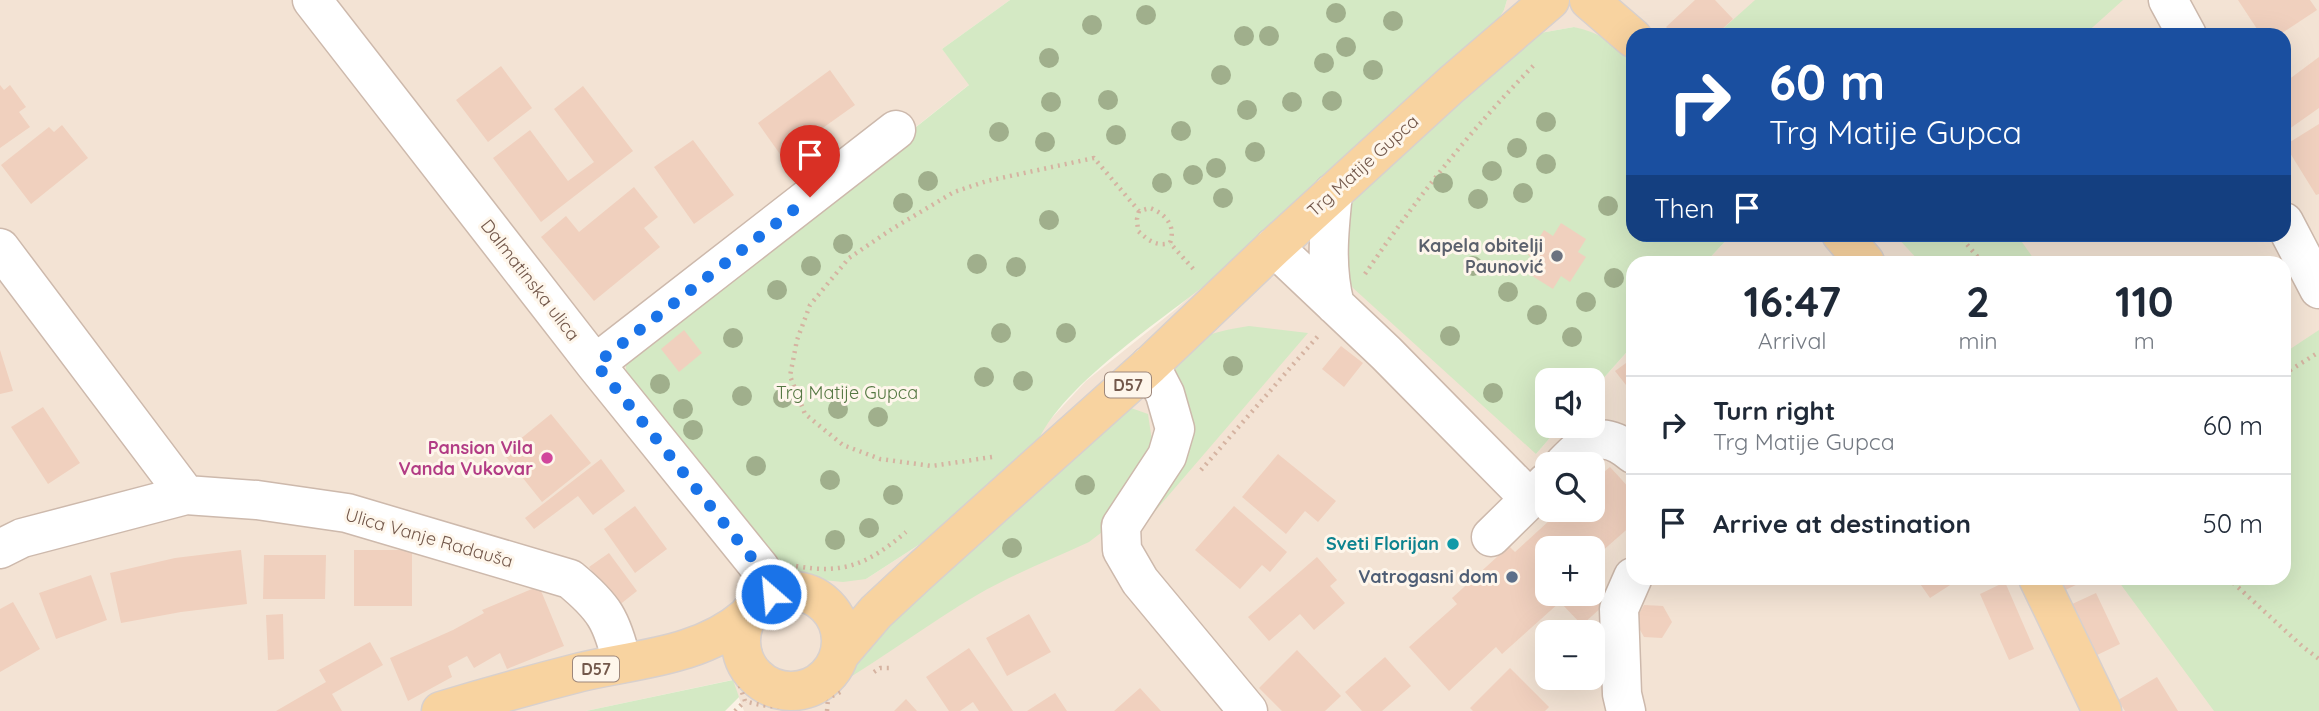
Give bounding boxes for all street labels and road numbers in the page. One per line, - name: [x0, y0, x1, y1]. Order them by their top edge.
- street label: Trg Matije Gupca: [1302, 110, 1423, 222]
- street label: Dalmatinska ulica: [476, 214, 585, 345]
- road number: D57: [1105, 372, 1151, 398]
- street label: Ulica Vanje Radauša: [343, 503, 516, 572]
- road number: D57: [573, 656, 619, 682]

